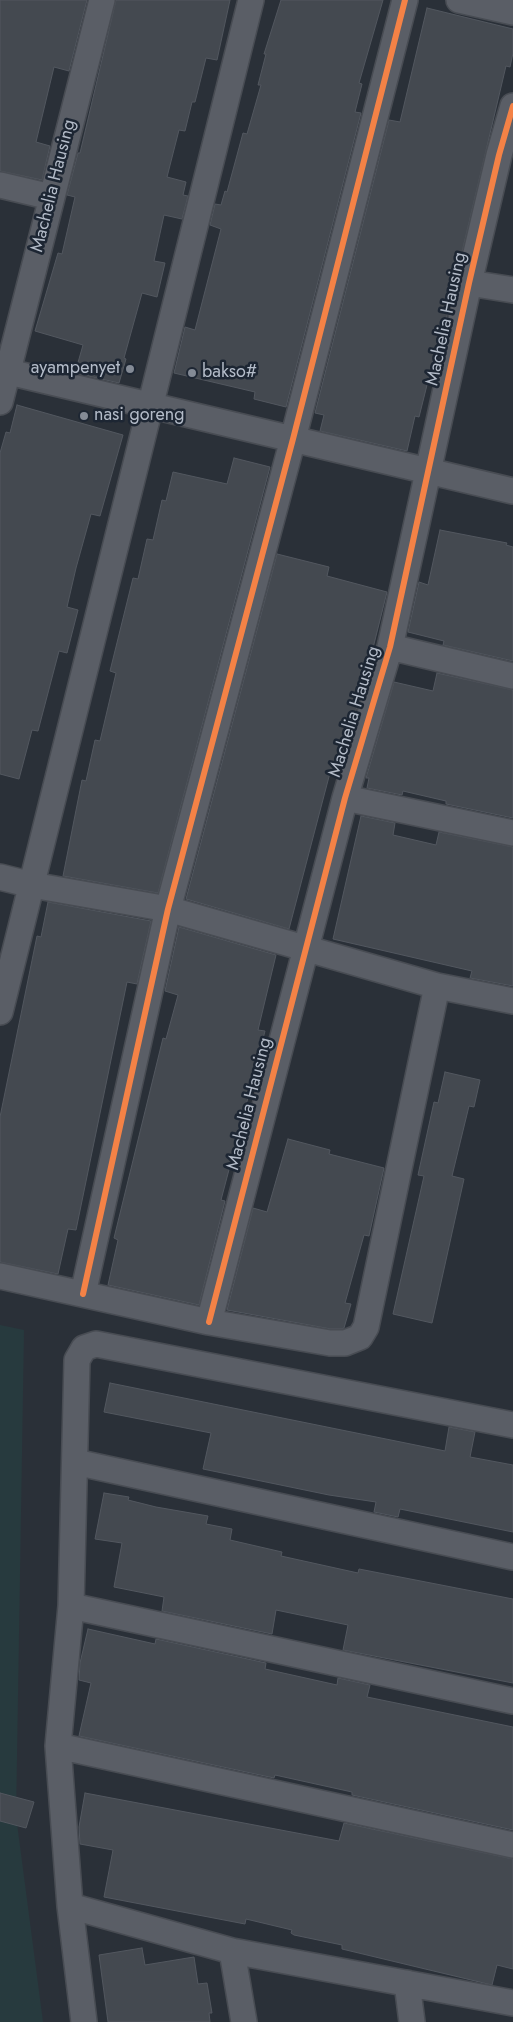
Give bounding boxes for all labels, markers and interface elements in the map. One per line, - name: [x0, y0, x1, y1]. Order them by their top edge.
- street label: Machelia Hausing: [27, 117, 81, 255]
- street label: Machelia Hausing: [422, 250, 472, 388]
- place label: ayampenyet: [31, 358, 120, 380]
- place label: bakso#: [202, 362, 257, 384]
- marker: ayampenyet: [124, 363, 136, 375]
- marker: bakso#: [186, 367, 198, 379]
- place label: nasi goreng: [94, 405, 184, 427]
- marker: nasi goreng: [78, 410, 90, 422]
- street label: Machelia Hausing: [325, 644, 385, 780]
- street label: Machelia Hausing: [223, 1035, 277, 1173]

